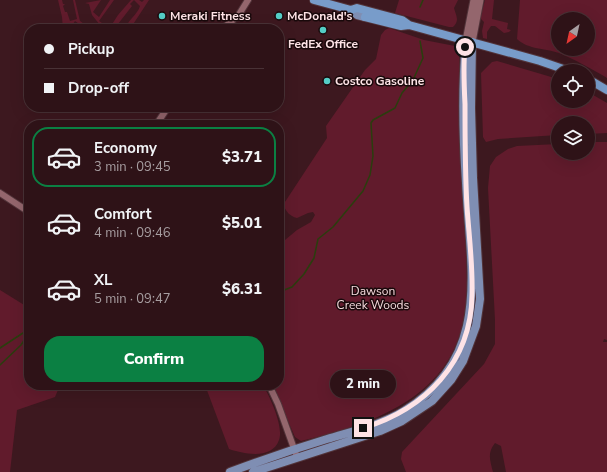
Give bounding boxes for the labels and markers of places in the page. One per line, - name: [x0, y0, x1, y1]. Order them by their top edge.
- place label: Meraki Fitness: [170, 8, 251, 24]
- place label: McDonald's: [287, 8, 353, 24]
- marker: Meraki Fitness: [157, 11, 167, 21]
- marker: McDonald's: [274, 11, 284, 21]
- marker: FedEx Office: [318, 25, 328, 35]
- place label: FedEx Office: [288, 36, 359, 52]
- place label: Costco Gasoline: [335, 73, 425, 89]
- marker: Costco Gasoline: [322, 76, 332, 86]

